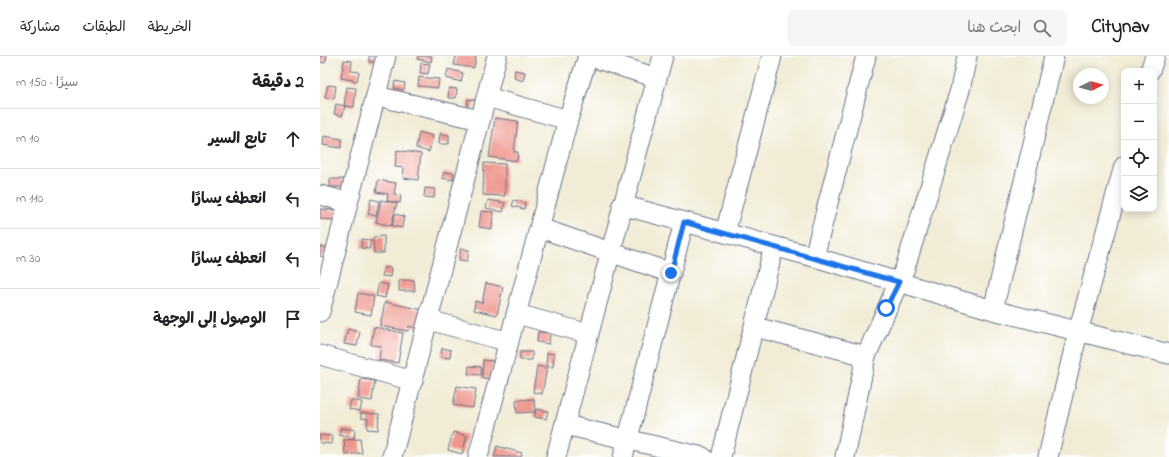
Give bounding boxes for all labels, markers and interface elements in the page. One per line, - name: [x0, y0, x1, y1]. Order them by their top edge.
- search box: [787, 10, 1067, 46]
- text: Citynav: [1091, 14, 1149, 41]
- text: مشاركة: [20, 17, 60, 38]
- text: الطبقات: [82, 17, 126, 38]
- text: الخريطة: [148, 17, 191, 38]
- text: ابحث هنا: [967, 17, 1021, 39]
- icon: search: [1031, 17, 1053, 39]
- north arrow: [1073, 68, 1109, 104]
- map controls: [1121, 68, 1157, 212]
- button: +: [1121, 68, 1157, 104]
- text: 2 دقيقة: [252, 70, 304, 95]
- text: سيرًا · 150 m: [16, 73, 78, 92]
- button: −: [1121, 104, 1157, 140]
- text: تابع السير: [209, 128, 266, 150]
- icon: ahead: [282, 128, 304, 150]
- text: 10 m: [16, 129, 39, 148]
- button: locate: [1121, 140, 1157, 176]
- button: layers: [1121, 176, 1157, 212]
- text: انعطف يسارًا: [191, 188, 266, 210]
- icon: left: [282, 188, 304, 210]
- text: 110 m: [16, 189, 43, 208]
- text: انعطف يسارًا: [191, 248, 266, 270]
- icon: left: [282, 248, 304, 270]
- text: 30 m: [16, 249, 40, 268]
- route end: [662, 264, 680, 282]
- route start: [877, 299, 895, 317]
- text: الوصول إلى الوجهة: [153, 308, 266, 330]
- icon: arrive: [282, 308, 304, 330]

